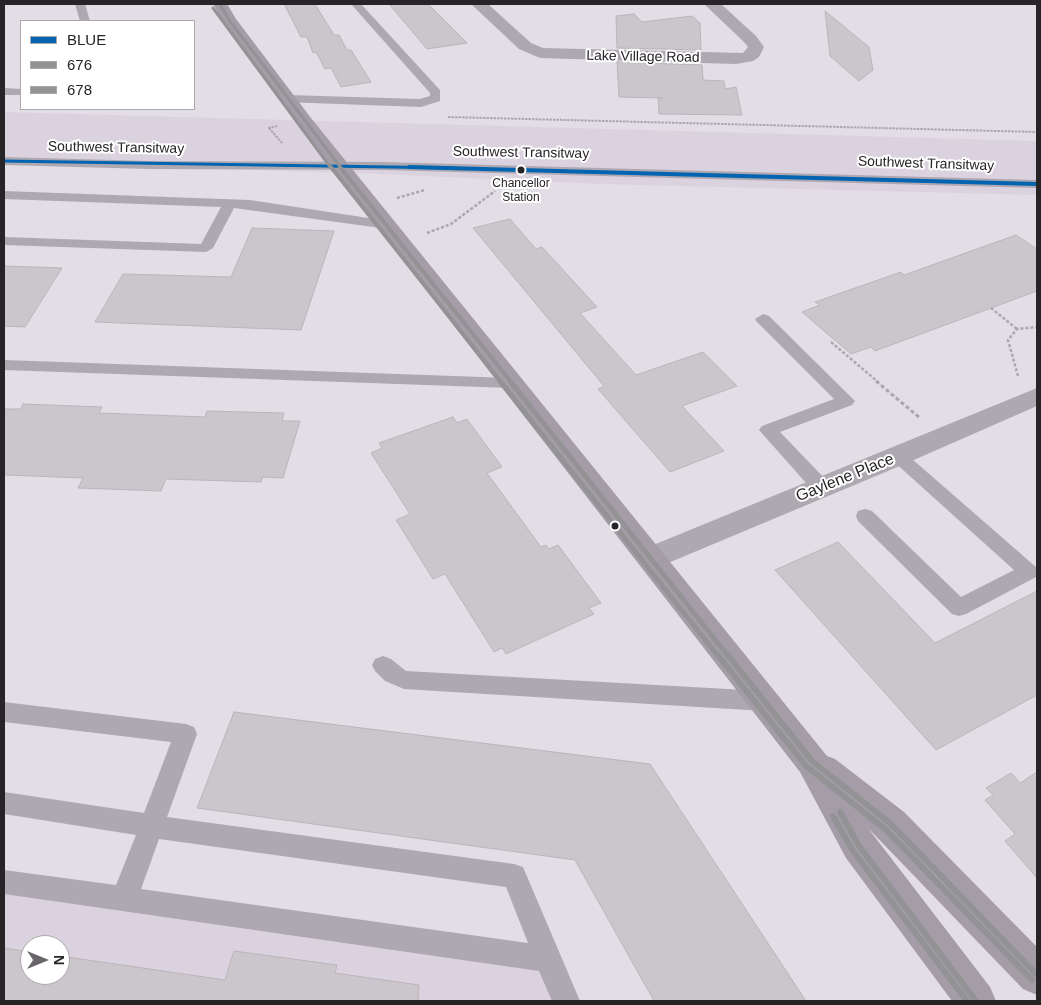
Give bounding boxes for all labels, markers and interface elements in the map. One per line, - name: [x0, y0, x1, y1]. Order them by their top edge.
- legend: [20, 20, 195, 110]
- text: BLUE: [67, 31, 106, 48]
- street label: Lake Village Road: [586, 48, 700, 66]
- text: 676: [67, 56, 92, 73]
- text: 678: [67, 81, 92, 98]
- street label: Southwest Transitway: [48, 138, 184, 158]
- street label: Southwest Transitway: [453, 143, 589, 163]
- street label: Southwest Transitway: [858, 153, 994, 175]
- marker: Chancellor Station: [516, 165, 526, 175]
- place label: Chancellor Station: [492, 177, 550, 205]
- street label: Gaylene Place: [793, 450, 897, 506]
- unlabelled marker: [610, 521, 620, 531]
- north arrow: [20, 935, 70, 985]
- text: N: [51, 955, 67, 965]

